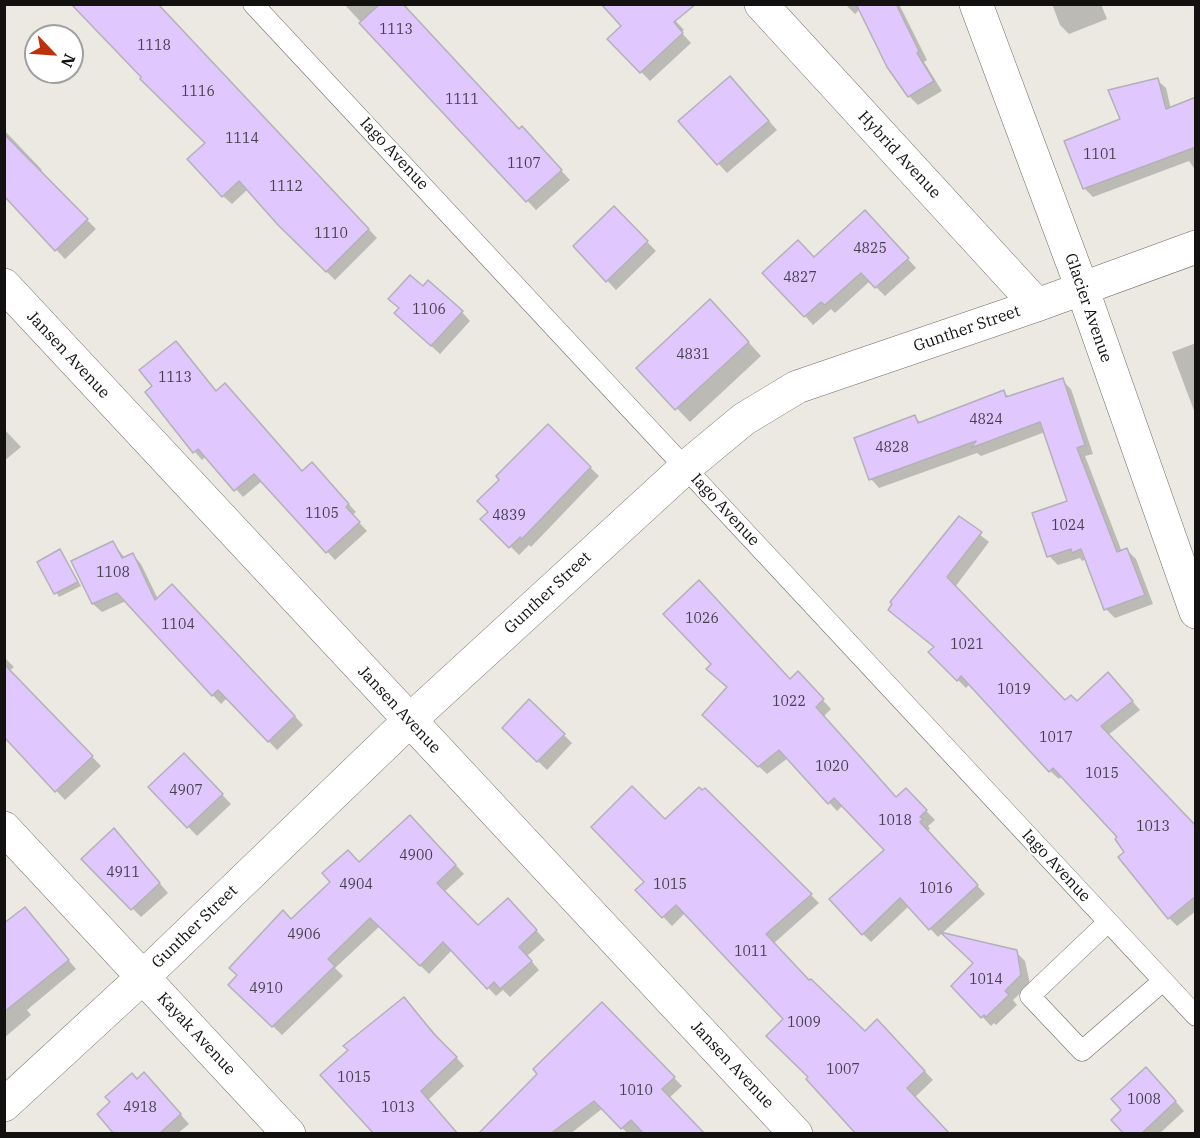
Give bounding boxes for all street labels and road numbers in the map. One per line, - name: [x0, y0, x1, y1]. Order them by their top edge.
- street label: Hybrid Avenue: [854, 107, 944, 203]
- street label: Iago Avenue: [356, 114, 432, 194]
- street label: Glacier Avenue: [1060, 251, 1116, 365]
- street label: Gunther Street: [911, 302, 1023, 356]
- street label: Jansen Avenue: [23, 307, 113, 403]
- street label: Iago Avenue: [687, 470, 763, 550]
- street label: Gunther Street: [501, 548, 595, 638]
- street label: Jansen Avenue: [354, 662, 444, 758]
- street label: Iago Avenue: [1018, 826, 1094, 906]
- street label: Gunther Street: [148, 881, 242, 973]
- street label: Kayak Avenue: [153, 989, 239, 1079]
- street label: Jansen Avenue: [687, 1017, 777, 1113]

